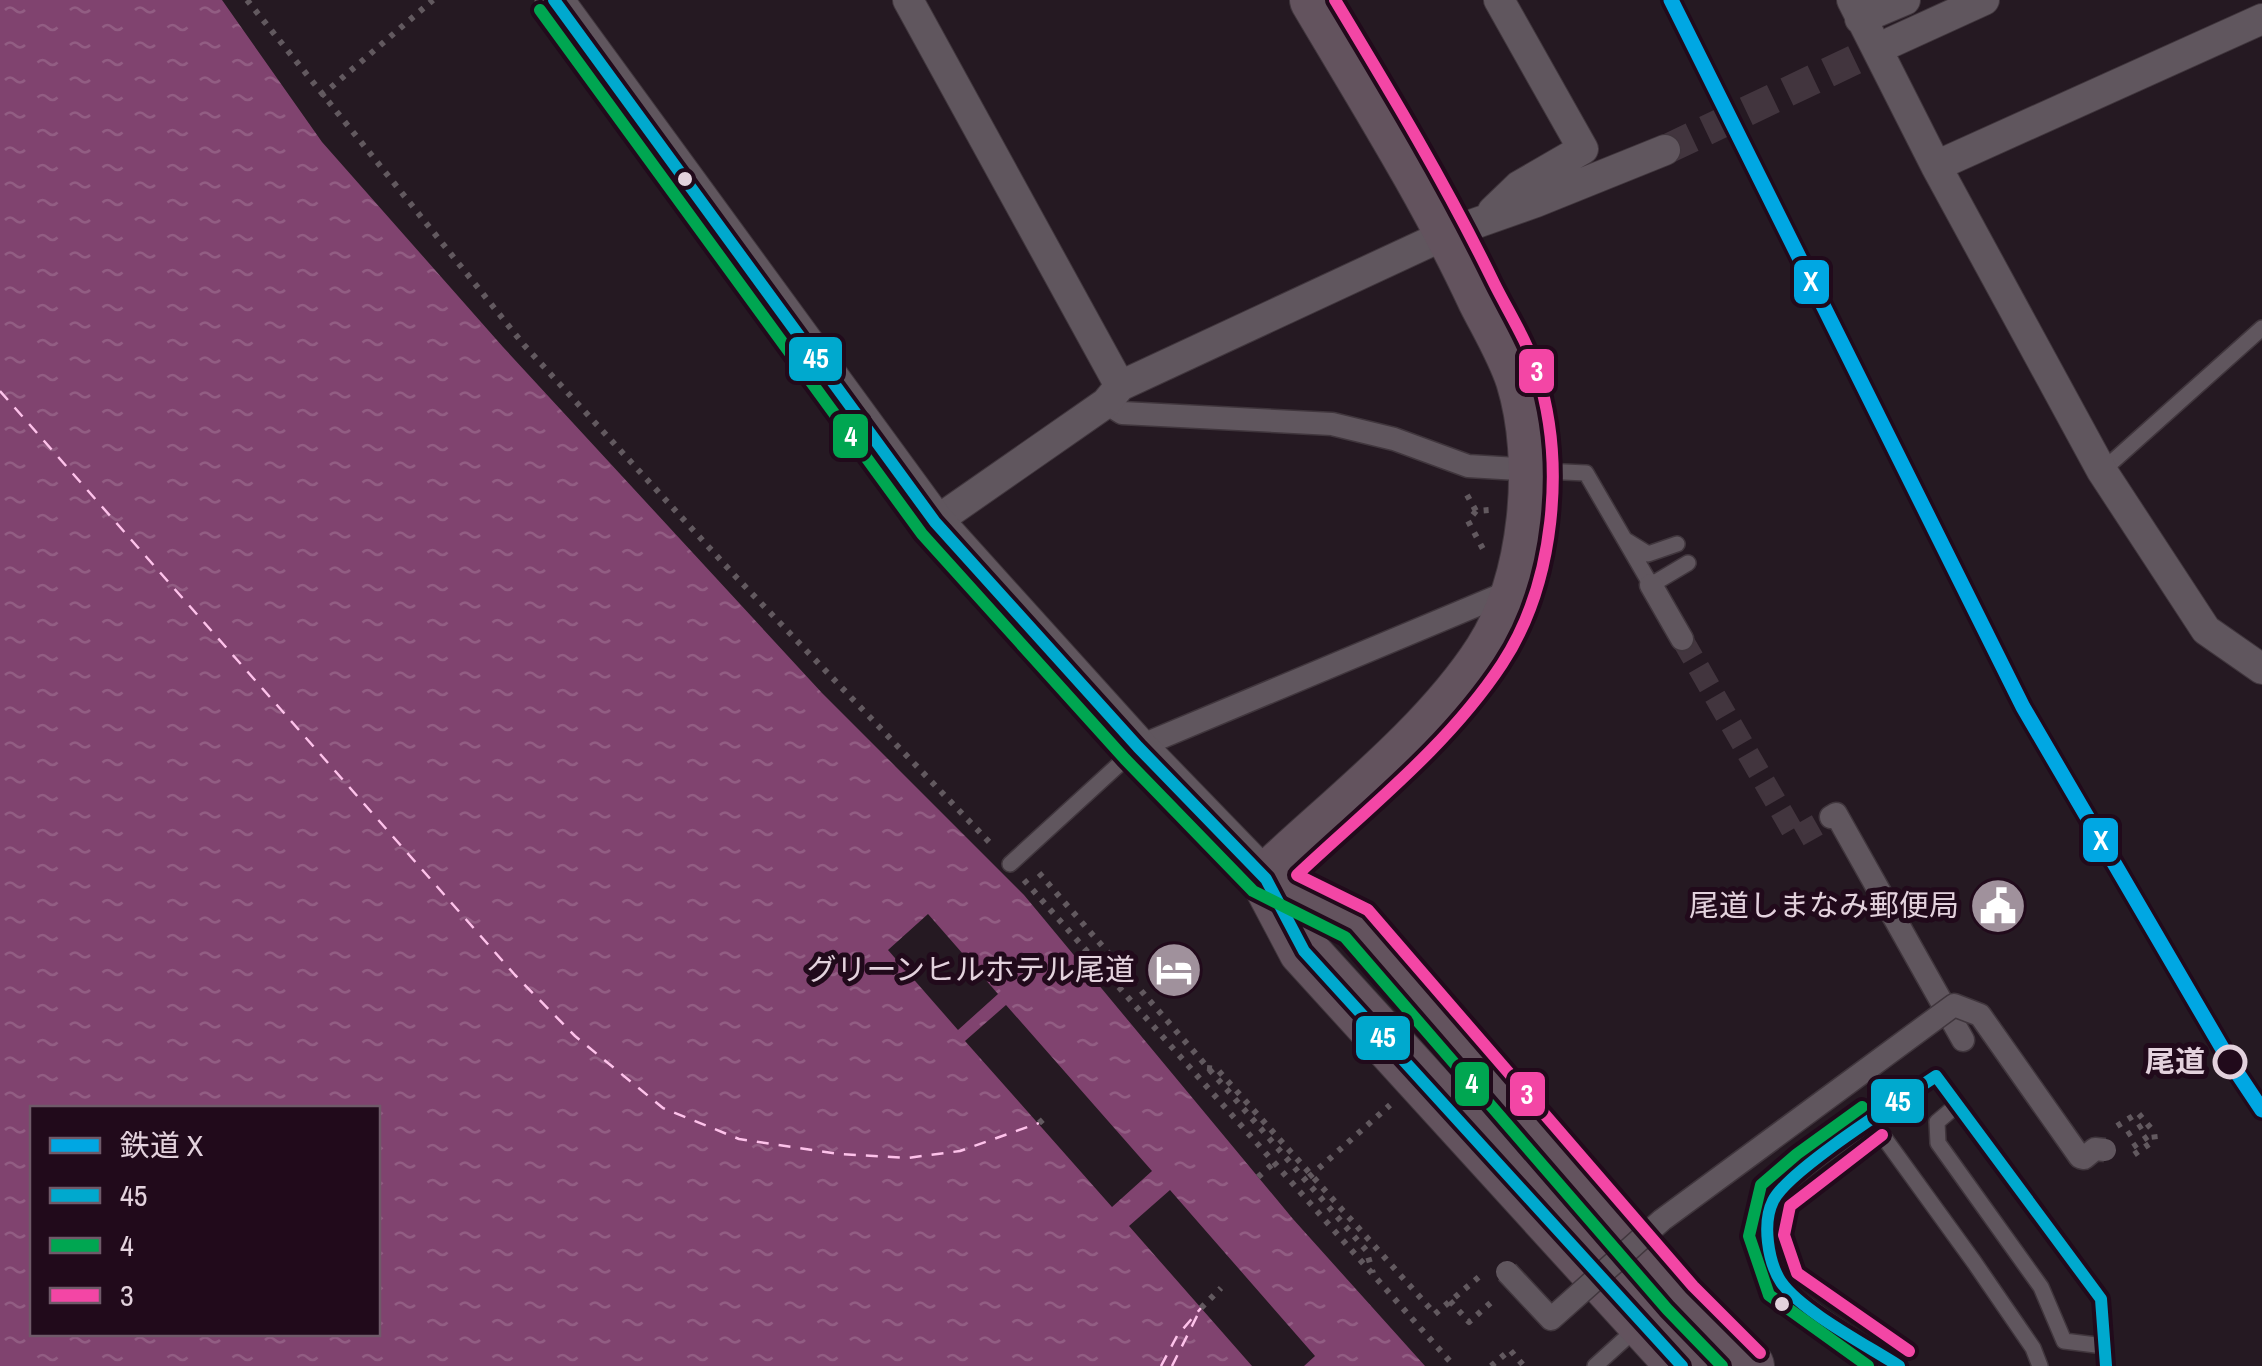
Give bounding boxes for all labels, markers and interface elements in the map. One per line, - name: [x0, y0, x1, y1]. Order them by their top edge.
- unlabelled marker: [675, 169, 695, 189]
- line badge: X: [1792, 258, 1831, 306]
- text: X: [1803, 262, 1819, 300]
- line badge: 45: [787, 335, 844, 383]
- text: 45: [803, 339, 829, 377]
- line badge: 3: [1517, 347, 1556, 395]
- text: 3: [1531, 352, 1543, 390]
- line badge: 4: [831, 412, 870, 460]
- text: 4: [845, 417, 858, 455]
- line badge: X: [2081, 816, 2120, 864]
- text: X: [2093, 821, 2109, 859]
- public building icon: 尾道しまなみ郵便局: [1968, 876, 2028, 936]
- place label: 尾道しまなみ郵便局: [1689, 885, 1959, 925]
- hotel icon: グリーンヒルホテル尾道: [1144, 940, 1204, 1000]
- place label: グリーンヒルホテル尾道: [807, 949, 1135, 989]
- line badge: 45: [1354, 1014, 1412, 1062]
- text: 45: [1370, 1018, 1396, 1056]
- place label: 尾道: [2145, 1041, 2205, 1081]
- marker: 尾道: [2214, 1046, 2246, 1078]
- line badge: 4: [1453, 1060, 1491, 1108]
- text: 4: [1466, 1064, 1479, 1102]
- line badge: 3: [1508, 1070, 1547, 1118]
- text: 3: [1521, 1075, 1533, 1113]
- line badge: 45: [1869, 1077, 1926, 1125]
- text: 45: [1885, 1082, 1911, 1120]
- legend: [30, 1106, 380, 1336]
- text: 鉄道 X: [120, 1125, 204, 1165]
- text: 45: [120, 1175, 147, 1215]
- text: 4: [120, 1225, 134, 1265]
- text: 3: [120, 1275, 134, 1315]
- unlabelled marker: [1772, 1294, 1792, 1314]

